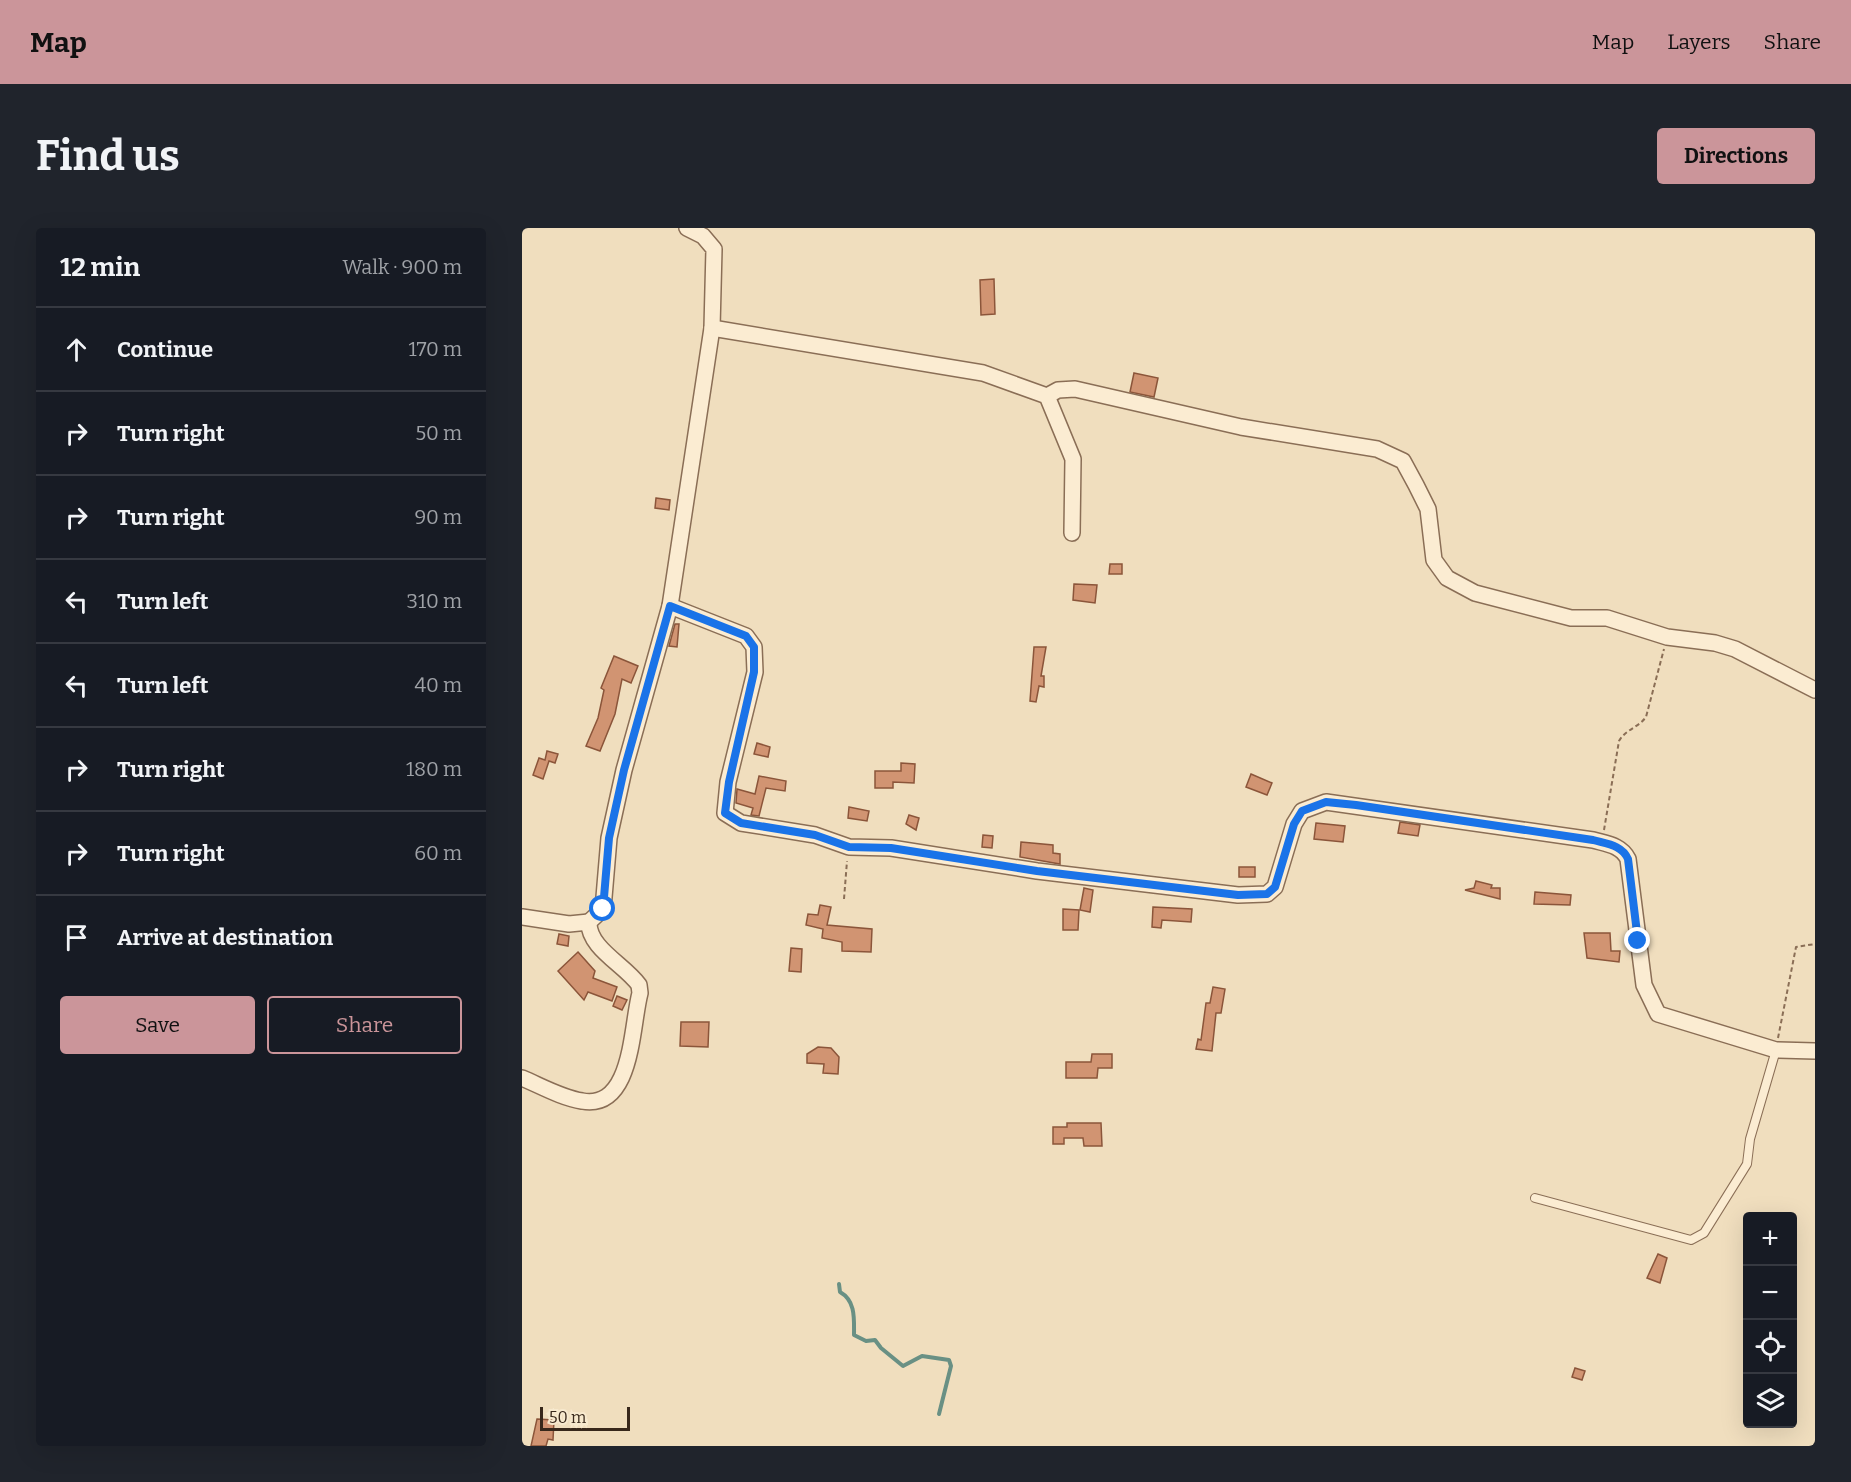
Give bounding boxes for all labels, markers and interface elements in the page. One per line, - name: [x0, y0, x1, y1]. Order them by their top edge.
- text: Map: [30, 26, 87, 59]
- text: Map: [1592, 29, 1634, 55]
- text: Layers: [1667, 29, 1731, 55]
- text: Share: [1764, 29, 1821, 55]
- button: Directions: [1657, 128, 1815, 184]
- text: Find us: [36, 131, 180, 181]
- text: 12 min: [60, 252, 140, 283]
- text: Walk · 900 m: [343, 255, 462, 279]
- icon: ahead: [60, 333, 93, 366]
- text: Continue: [117, 336, 213, 363]
- text: 170 m: [409, 337, 462, 361]
- icon: right: [60, 417, 93, 450]
- text: Turn right: [117, 420, 225, 447]
- text: 50 m: [415, 421, 462, 445]
- icon: right: [60, 501, 93, 534]
- text: Turn right: [117, 504, 225, 531]
- text: 90 m: [414, 505, 462, 529]
- icon: left: [60, 585, 93, 618]
- text: Turn left: [117, 588, 209, 615]
- text: 310 m: [407, 589, 462, 613]
- icon: left: [60, 669, 93, 702]
- text: Turn left: [117, 672, 209, 699]
- text: 40 m: [414, 673, 462, 697]
- icon: right: [60, 753, 93, 786]
- text: Turn right: [117, 756, 225, 783]
- text: 180 m: [406, 757, 462, 781]
- icon: right: [60, 837, 93, 870]
- text: Turn right: [117, 840, 225, 867]
- text: 60 m: [414, 841, 462, 865]
- route start: [589, 895, 615, 921]
- icon: arrive: [60, 921, 93, 954]
- text: Arrive at destination: [117, 924, 333, 951]
- route end: [1624, 927, 1650, 953]
- button: Save: [60, 996, 255, 1054]
- button: Share: [267, 996, 462, 1054]
- map controls: [1743, 1212, 1797, 1428]
- button: +: [1743, 1212, 1797, 1266]
- button: −: [1743, 1266, 1797, 1320]
- button: locate: [1743, 1320, 1797, 1374]
- button: layers: [1743, 1374, 1797, 1428]
- scale bar: [540, 1404, 630, 1432]
- text: 50 m: [549, 1408, 586, 1427]

